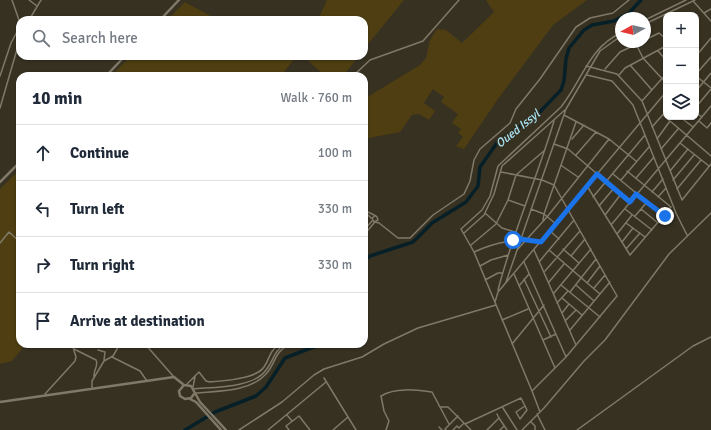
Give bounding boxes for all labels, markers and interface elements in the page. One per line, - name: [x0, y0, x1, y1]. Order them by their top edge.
- north arrow: [615, 12, 651, 48]
- map controls: [663, 12, 699, 120]
- button: +: [663, 12, 699, 48]
- search box: [16, 16, 368, 60]
- icon: search: [30, 27, 52, 49]
- text: Search here: [62, 29, 138, 47]
- button: −: [663, 48, 699, 84]
- button: layers: [663, 84, 699, 120]
- text: 10 min: [32, 88, 82, 109]
- text: Walk · 760 m: [281, 90, 352, 106]
- water label: Oued Issyl: [493, 106, 544, 151]
- icon: ahead: [32, 142, 54, 164]
- text: Continue: [70, 144, 129, 162]
- text: 100 m: [318, 145, 352, 161]
- icon: left: [32, 198, 54, 220]
- text: Turn left: [70, 200, 124, 218]
- text: 330 m: [318, 201, 352, 217]
- route end: [656, 207, 674, 225]
- route start: [504, 231, 522, 249]
- icon: right: [32, 254, 54, 276]
- text: Turn right: [70, 256, 135, 274]
- text: 330 m: [318, 257, 352, 273]
- icon: arrive: [32, 310, 54, 332]
- text: Arrive at destination: [70, 312, 205, 330]

